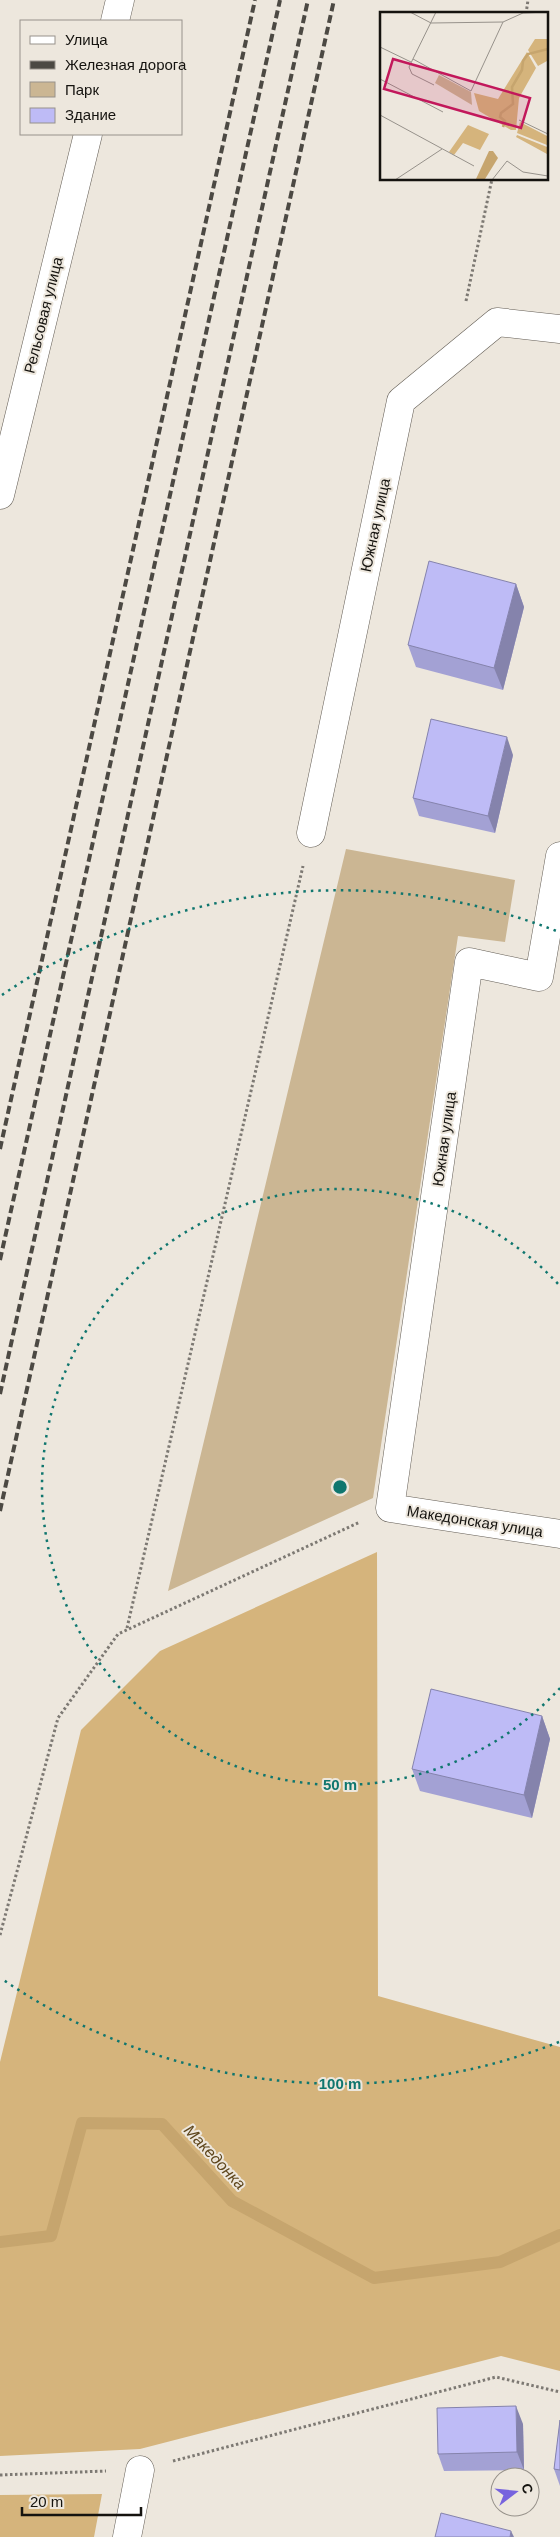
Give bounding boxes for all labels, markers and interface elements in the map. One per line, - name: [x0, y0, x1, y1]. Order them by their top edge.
- inset map: [380, 12, 548, 180]
- legend: [20, 20, 182, 135]
- text: Улица: [65, 31, 108, 48]
- text: Железная дорога: [65, 56, 187, 73]
- text: Парк: [65, 81, 99, 98]
- text: Здание: [65, 106, 116, 123]
- street label: Рельсовая улица: [20, 254, 66, 375]
- street label: Южная улица: [357, 476, 393, 573]
- street label: Южная улица: [429, 1090, 459, 1187]
- centre of rings: [331, 1478, 349, 1496]
- street label: Македонская улица: [406, 1502, 545, 1540]
- text: 50 m: [323, 1776, 357, 1793]
- text: 100 m: [319, 2075, 361, 2092]
- water label: Македонка: [181, 2121, 249, 2193]
- north arrow: [490, 2467, 540, 2517]
- text: С: [518, 2481, 537, 2495]
- scale bar: [22, 2484, 141, 2516]
- text: 20 m: [30, 2493, 63, 2510]

